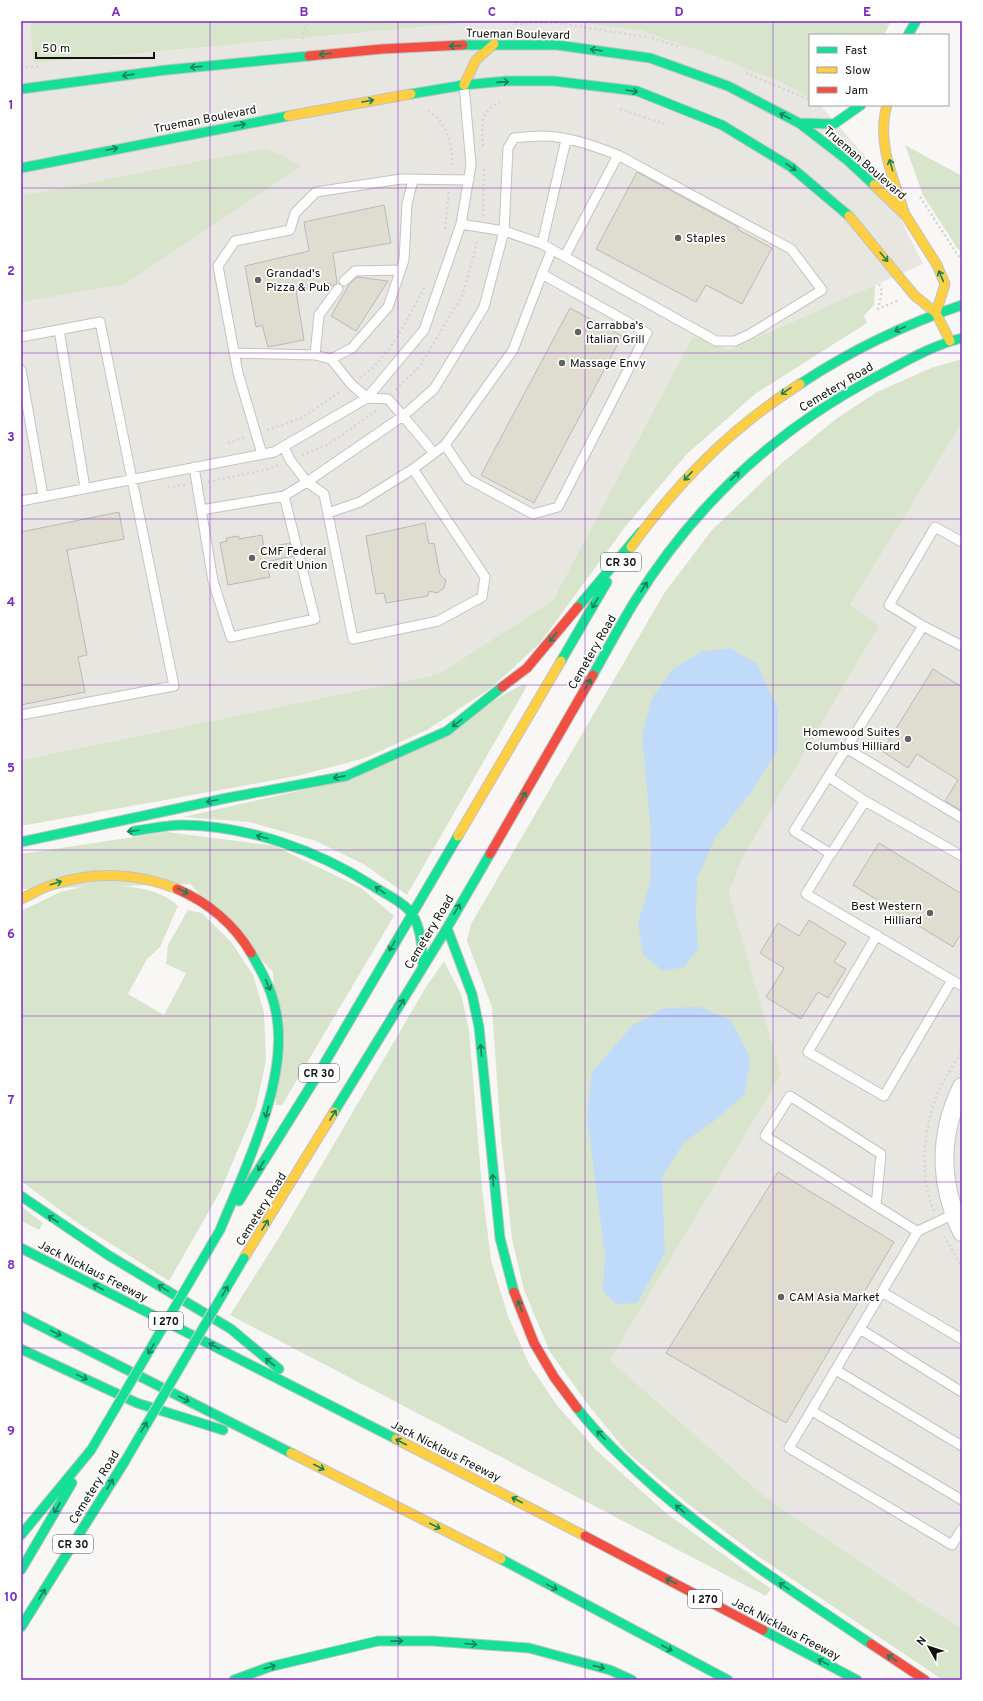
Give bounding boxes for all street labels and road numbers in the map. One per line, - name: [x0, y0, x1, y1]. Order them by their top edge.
- street label: Trueman Boulevard: [466, 26, 570, 44]
- street label: Trueman Boulevard: [152, 102, 258, 138]
- street label: Trueman Boulevard: [820, 123, 909, 204]
- street label: Cemetery Road: [796, 359, 877, 416]
- road number: CR 30: [601, 553, 641, 571]
- street label: Cemetery Road: [565, 612, 621, 693]
- street label: Cemetery Road: [401, 892, 458, 973]
- road number: CR 30: [299, 1064, 339, 1082]
- street label: Cemetery Road: [233, 1170, 291, 1249]
- street label: Jack Nicklaus Freeway: [35, 1237, 150, 1307]
- road number: I 270: [149, 1312, 183, 1330]
- street label: Jack Nicklaus Freeway: [388, 1417, 503, 1487]
- street label: Cemetery Road: [66, 1448, 124, 1527]
- road number: CR 30: [53, 1535, 93, 1553]
- road number: I 270: [688, 1590, 722, 1608]
- street label: Jack Nicklaus Freeway: [728, 1594, 843, 1665]

